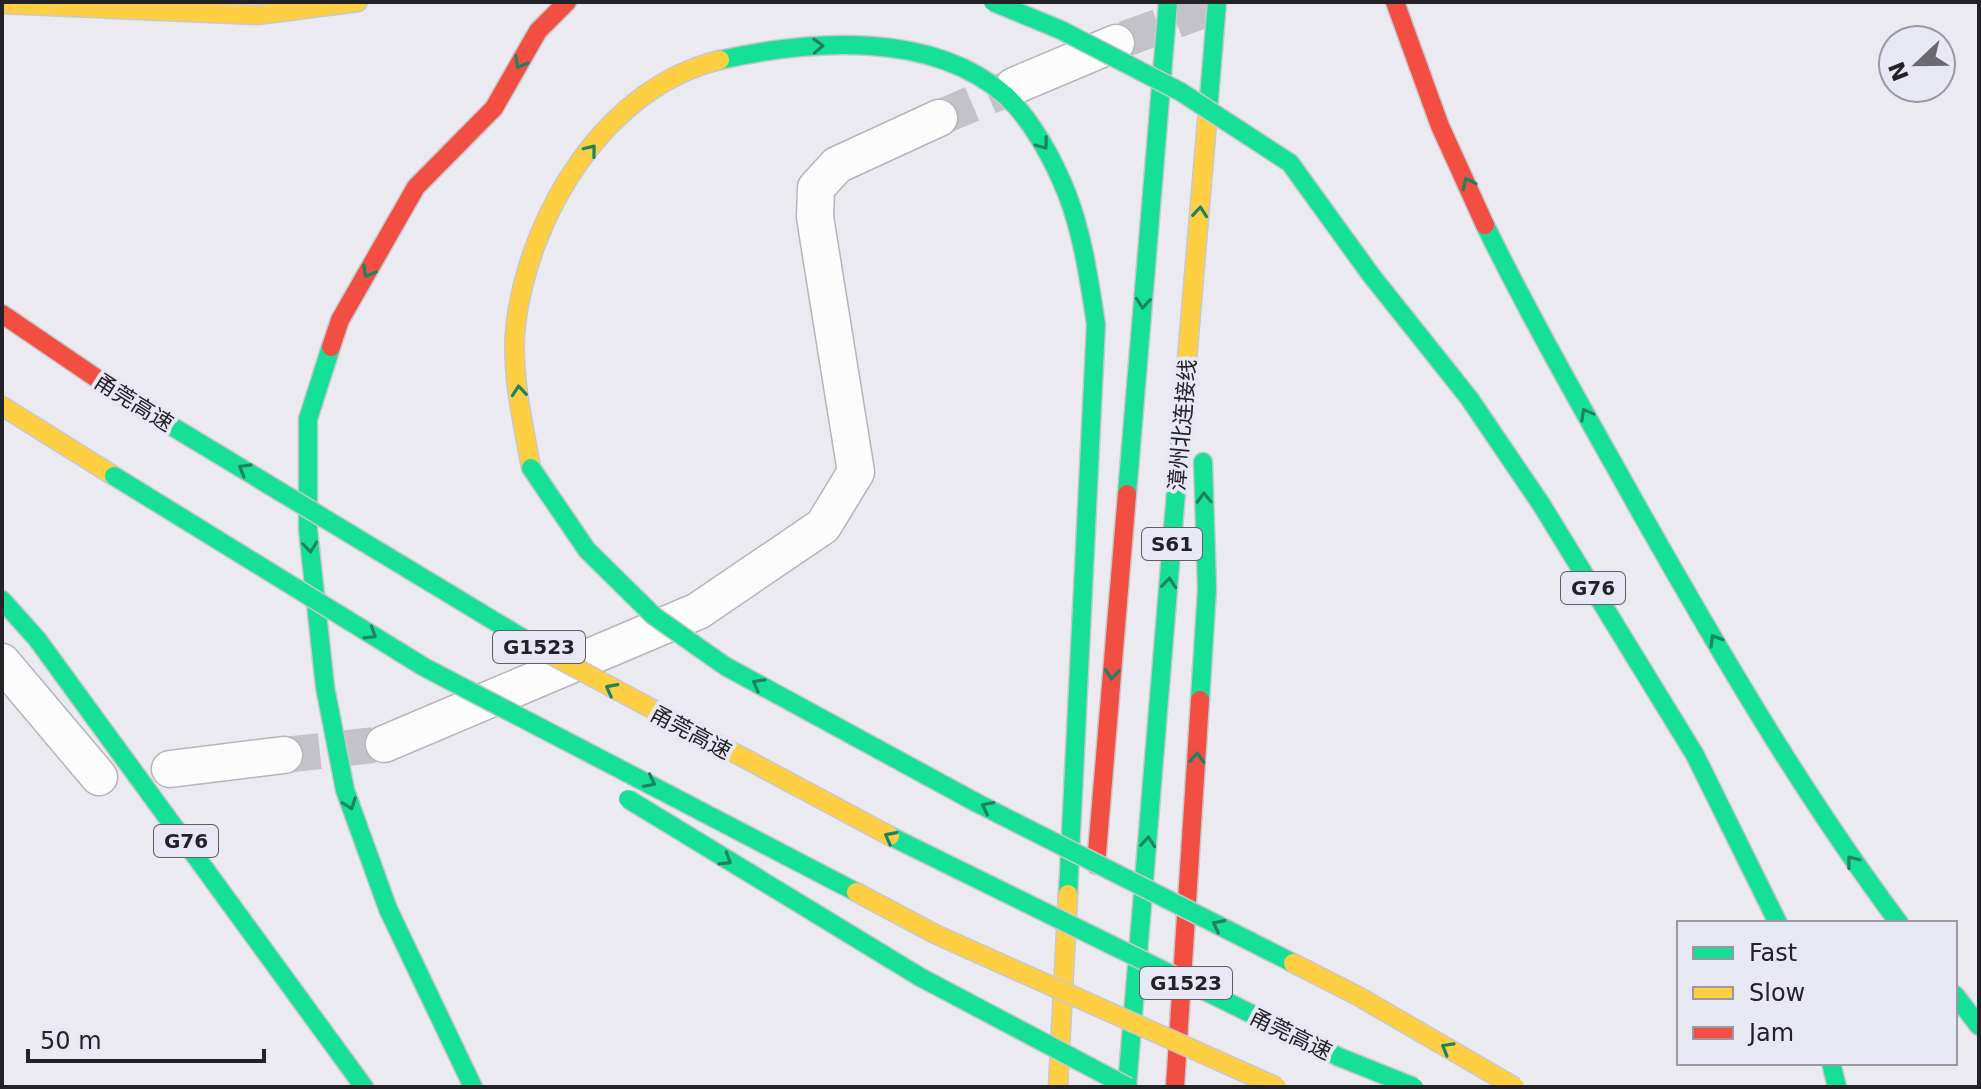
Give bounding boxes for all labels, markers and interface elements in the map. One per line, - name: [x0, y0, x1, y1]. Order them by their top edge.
- north arrow: [1877, 24, 1957, 104]
- one-way arrow: [812, 37, 825, 55]
- one-way arrow: [514, 54, 530, 69]
- text: N: [1884, 58, 1914, 85]
- one-way arrow: [1033, 135, 1047, 150]
- one-way arrow: [581, 145, 596, 159]
- one-way arrow: [1462, 177, 1478, 191]
- one-way arrow: [1191, 205, 1208, 218]
- one-way arrow: [362, 263, 377, 278]
- one-way arrow: [1135, 297, 1152, 310]
- street label: 漳州北连接线: [1164, 358, 1201, 492]
- street label: 甬莞高速: [90, 369, 178, 436]
- one-way arrow: [511, 384, 528, 397]
- one-way arrow: [1580, 408, 1596, 423]
- one-way arrow: [238, 463, 253, 478]
- one-way arrow: [1195, 491, 1213, 504]
- road number: S61: [1142, 528, 1202, 560]
- one-way arrow: [301, 541, 318, 554]
- road number: G76: [1561, 572, 1625, 604]
- one-way arrow: [1160, 576, 1177, 589]
- one-way arrow: [362, 625, 376, 640]
- road number: G1523: [493, 631, 585, 663]
- one-way arrow: [1709, 634, 1725, 649]
- one-way arrow: [1104, 668, 1121, 681]
- one-way arrow: [752, 678, 766, 693]
- one-way arrow: [605, 683, 619, 699]
- street label: 甬莞高速: [646, 701, 735, 764]
- one-way arrow: [1188, 751, 1205, 764]
- one-way arrow: [641, 773, 656, 788]
- one-way arrow: [340, 796, 357, 810]
- one-way arrow: [980, 802, 995, 817]
- road number: G76: [154, 825, 218, 857]
- one-way arrow: [884, 831, 898, 846]
- one-way arrow: [1139, 835, 1156, 848]
- one-way arrow: [717, 851, 732, 866]
- one-way arrow: [1847, 855, 1861, 870]
- one-way arrow: [1212, 920, 1227, 935]
- legend: [1677, 921, 1957, 1065]
- text: Fast: [1749, 939, 1797, 967]
- road number: G1523: [1140, 967, 1232, 999]
- text: Slow: [1749, 979, 1805, 1007]
- street label: 甬莞高速: [1246, 1004, 1336, 1065]
- scale bar: [28, 1013, 264, 1063]
- text: Jam: [1747, 1019, 1794, 1047]
- text: 50 m: [40, 1027, 102, 1055]
- one-way arrow: [1442, 1042, 1456, 1058]

